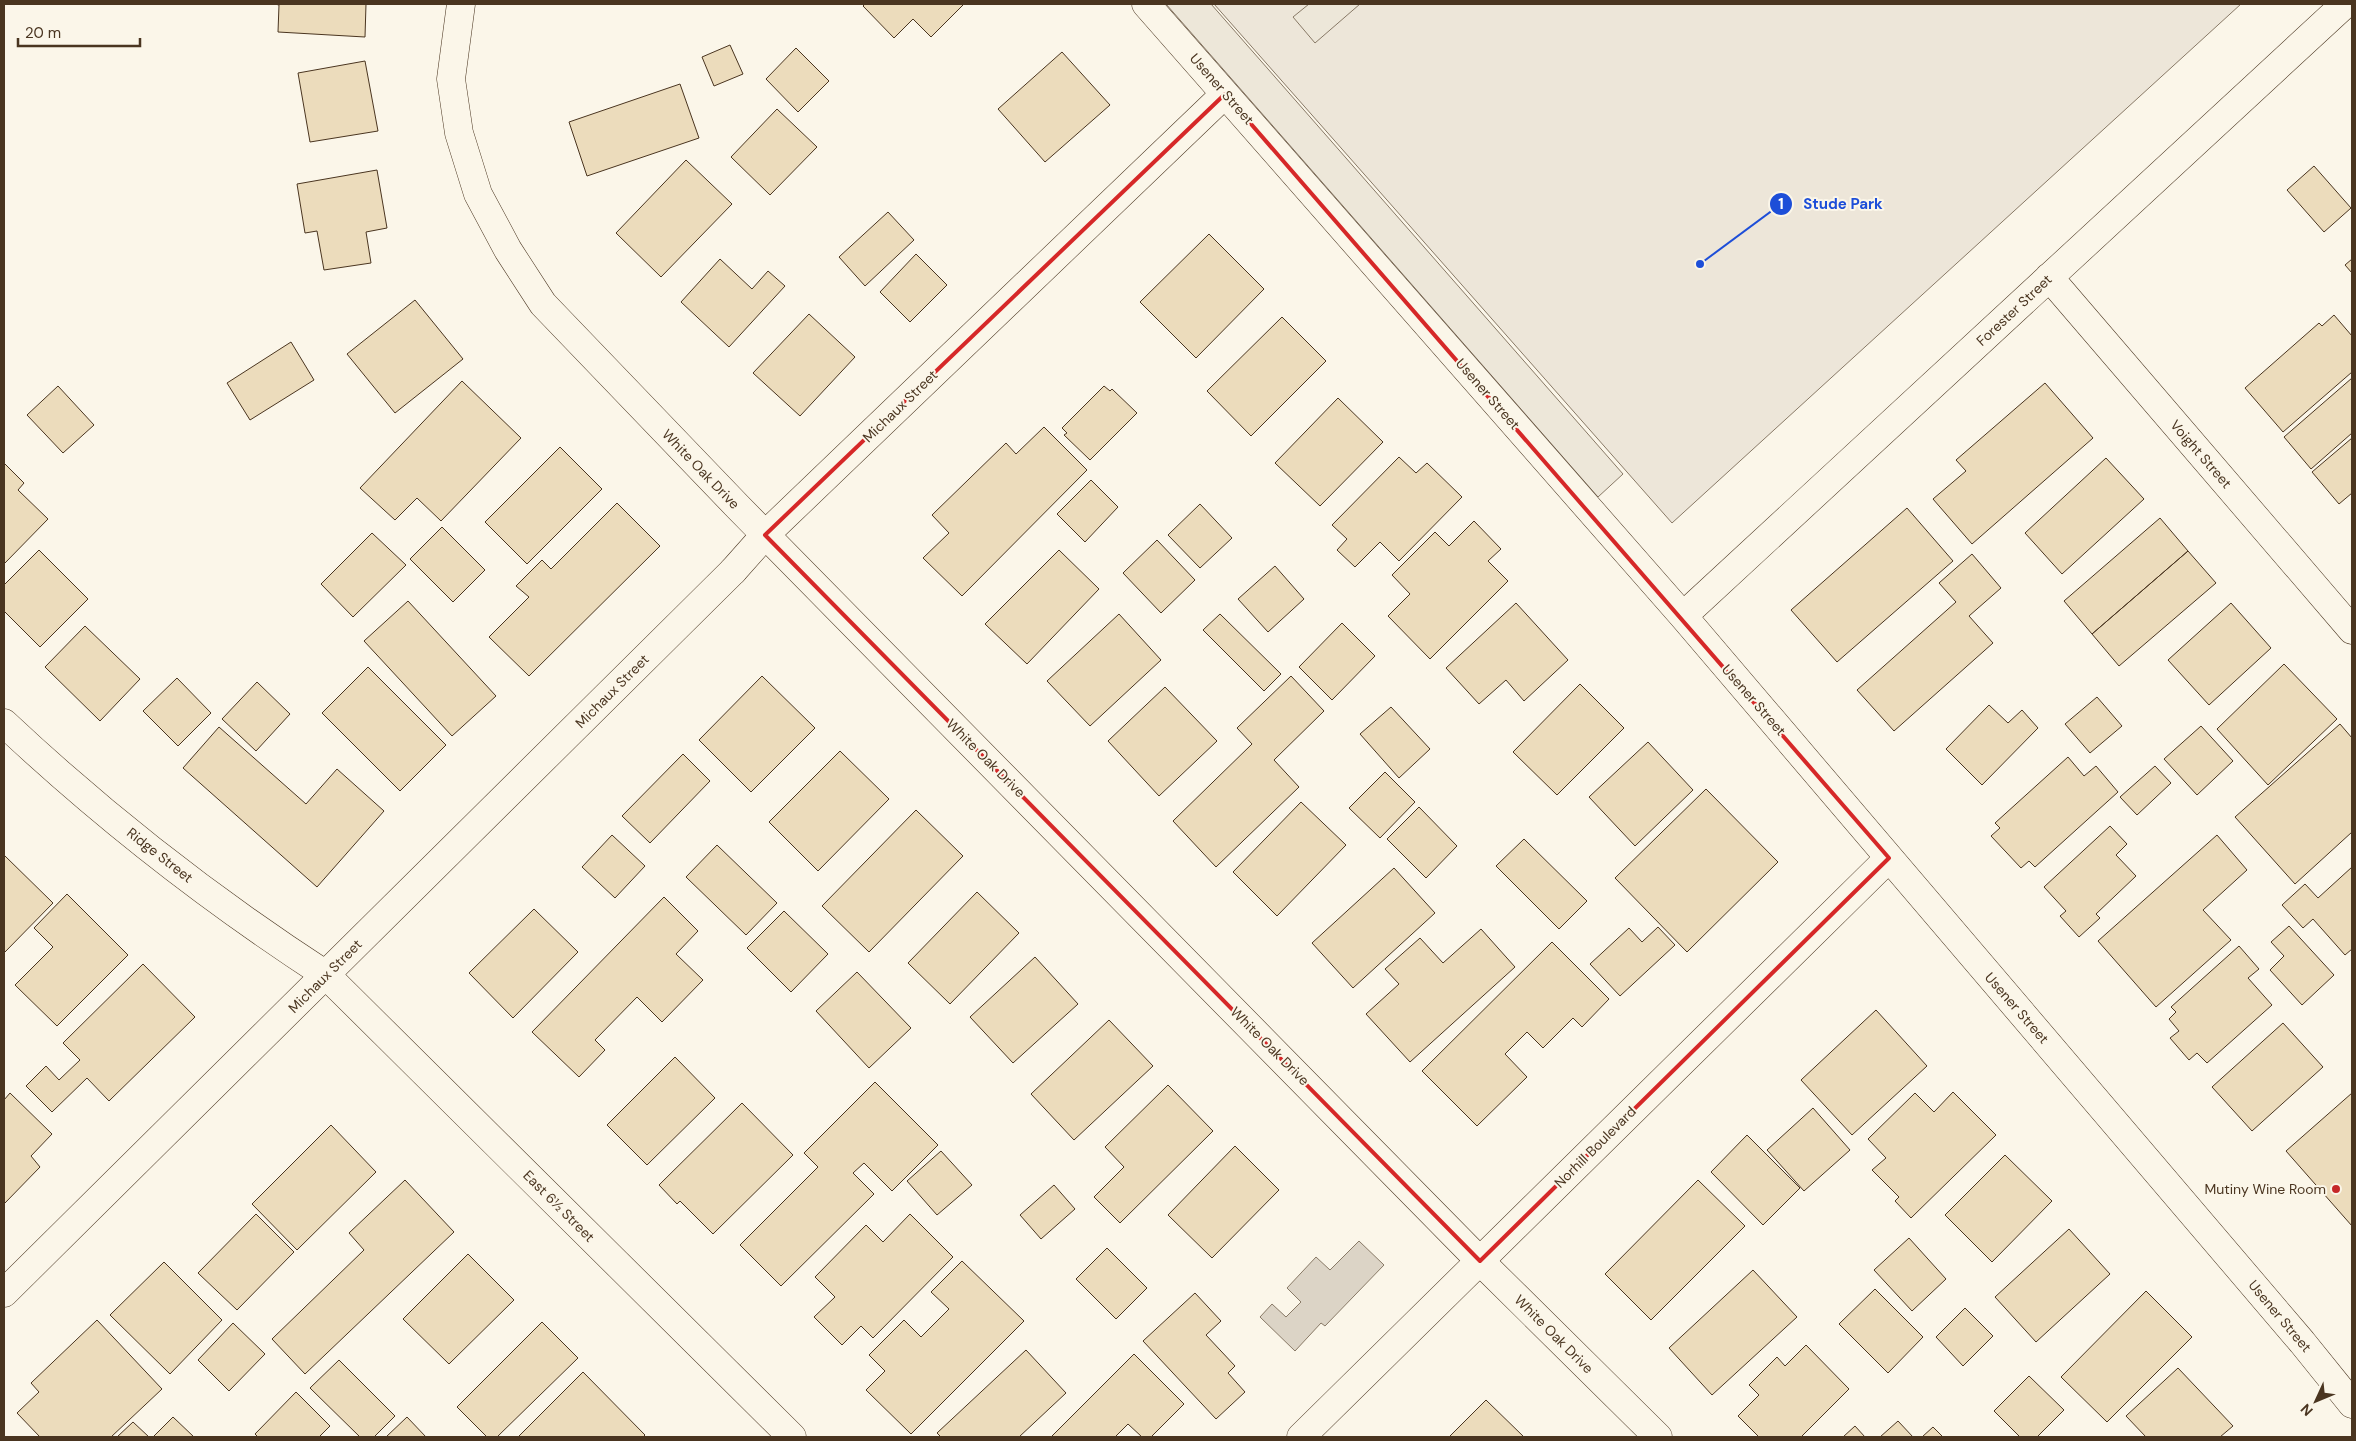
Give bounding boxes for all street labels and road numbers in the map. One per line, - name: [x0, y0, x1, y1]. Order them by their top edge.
- street label: Usener Street: [1186, 50, 1258, 128]
- street label: Forester Street: [1972, 270, 2056, 350]
- street label: Usener Street: [1452, 355, 1524, 433]
- street label: Michaux Street: [859, 366, 941, 446]
- street label: Voight Street: [2166, 416, 2236, 492]
- street label: White Oak Drive: [658, 425, 744, 513]
- street label: Michaux Street: [571, 650, 653, 732]
- street label: Usener Street: [1718, 661, 1790, 739]
- street label: White Oak Drive: [943, 715, 1029, 801]
- street label: Ridge Street: [123, 823, 197, 887]
- street label: Michaux Street: [284, 935, 366, 1017]
- street label: Usener Street: [1981, 969, 2053, 1047]
- street label: White Oak Drive: [1227, 1003, 1313, 1089]
- street label: Norhill Boulevard: [1550, 1102, 1640, 1192]
- street label: East 6½ Street: [519, 1166, 599, 1246]
- street label: Usener Street: [2245, 1276, 2315, 1356]
- street label: White Oak Drive: [1511, 1291, 1597, 1377]

